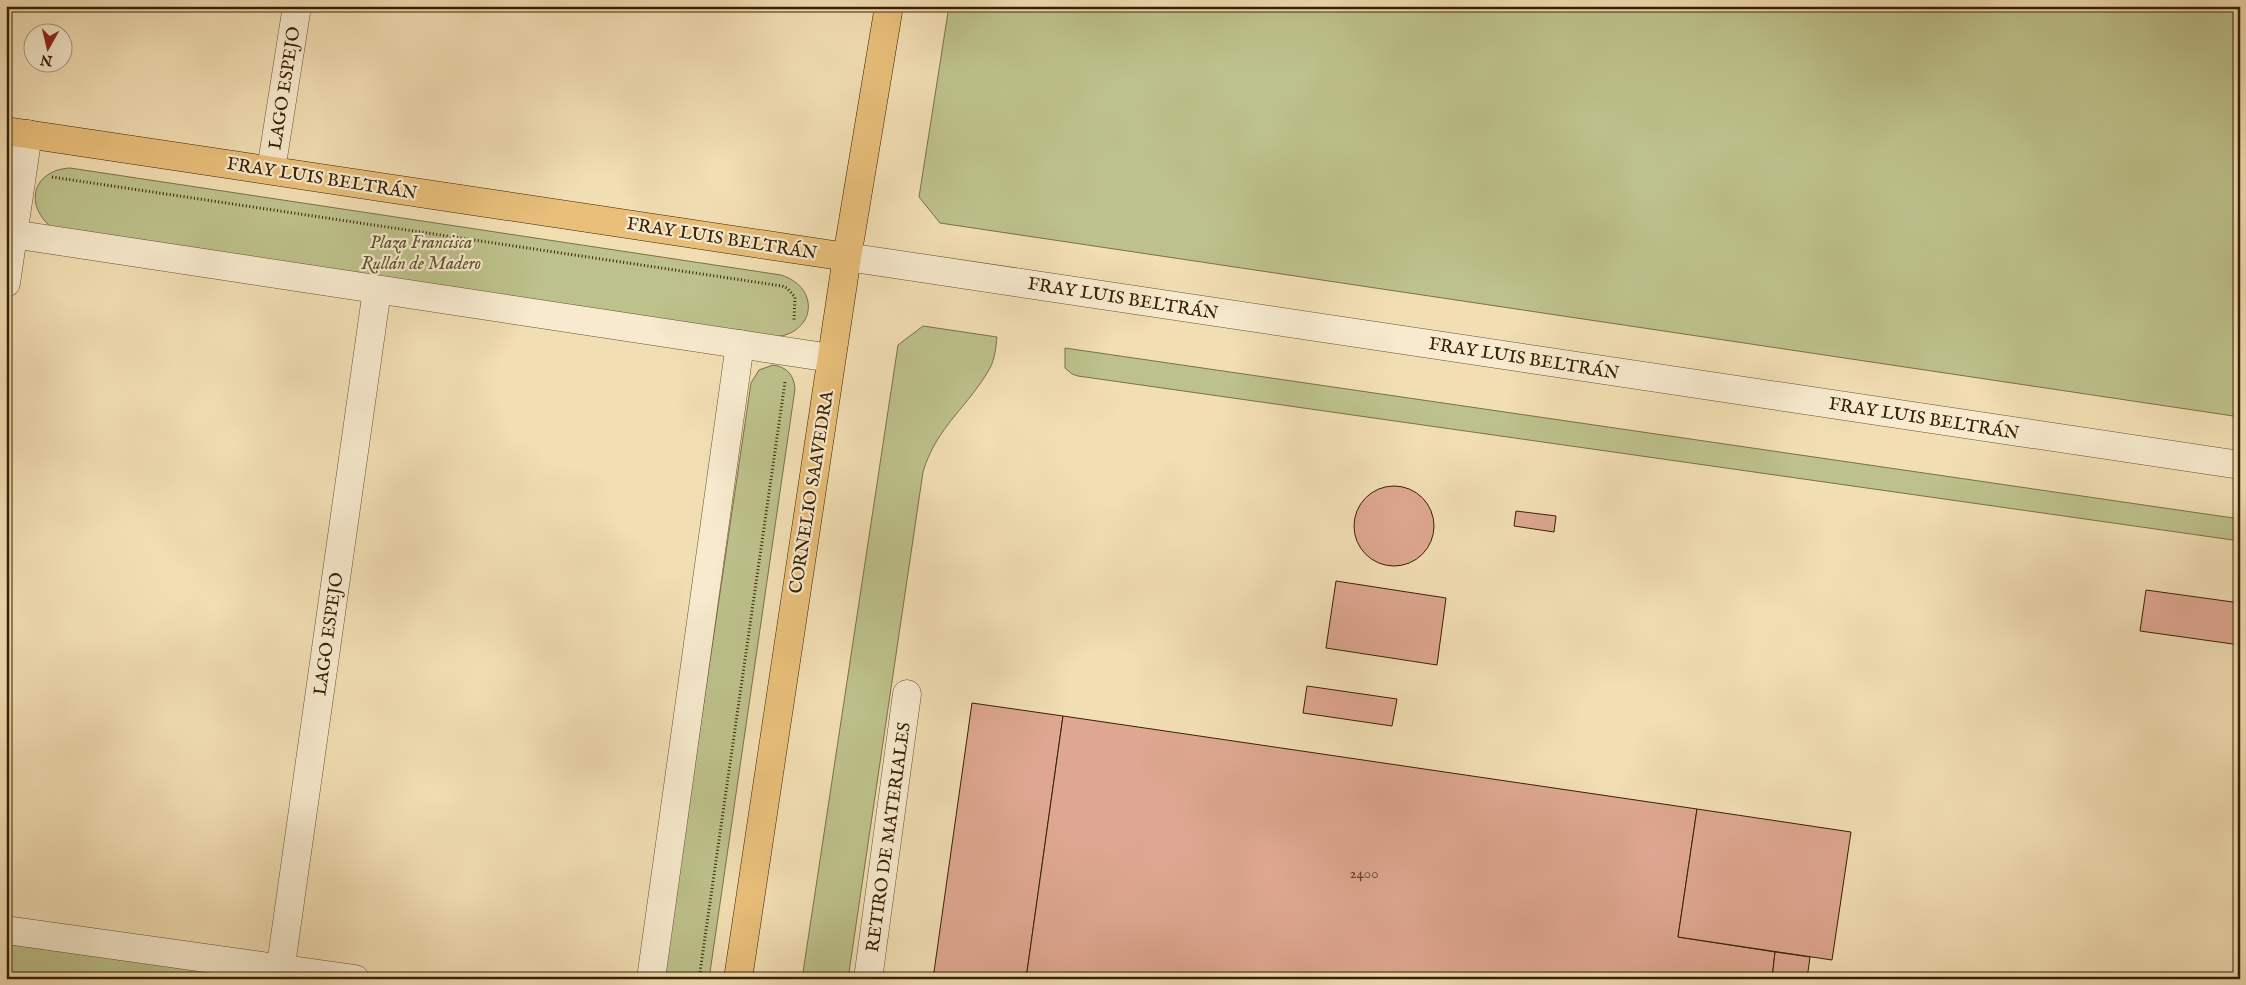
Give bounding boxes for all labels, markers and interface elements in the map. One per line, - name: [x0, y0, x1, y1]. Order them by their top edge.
- north arrow: [22, 22, 72, 72]
- street label: LAGO ESPEJO: [264, 25, 307, 151]
- text: N: [39, 50, 55, 70]
- street label: FRAY LUIS BELTRÁN: [225, 151, 419, 206]
- street label: FRAY LUIS BELTRÁN: [625, 211, 819, 266]
- park label: Plaza Francisca Rullán de Madero: [361, 232, 481, 276]
- street label: FRAY LUIS BELTRÁN: [1026, 271, 1220, 326]
- street label: FRAY LUIS BELTRÁN: [1427, 331, 1621, 386]
- street label: CORNELIO SAAVEDRA: [785, 388, 840, 595]
- street label: FRAY LUIS BELTRÁN: [1827, 391, 2021, 446]
- street label: LAGO ESPEJO: [309, 571, 350, 697]
- street label: RETIRO DE MATERIALES: [862, 721, 917, 954]
- house number: 2400: [1349, 864, 1379, 883]

